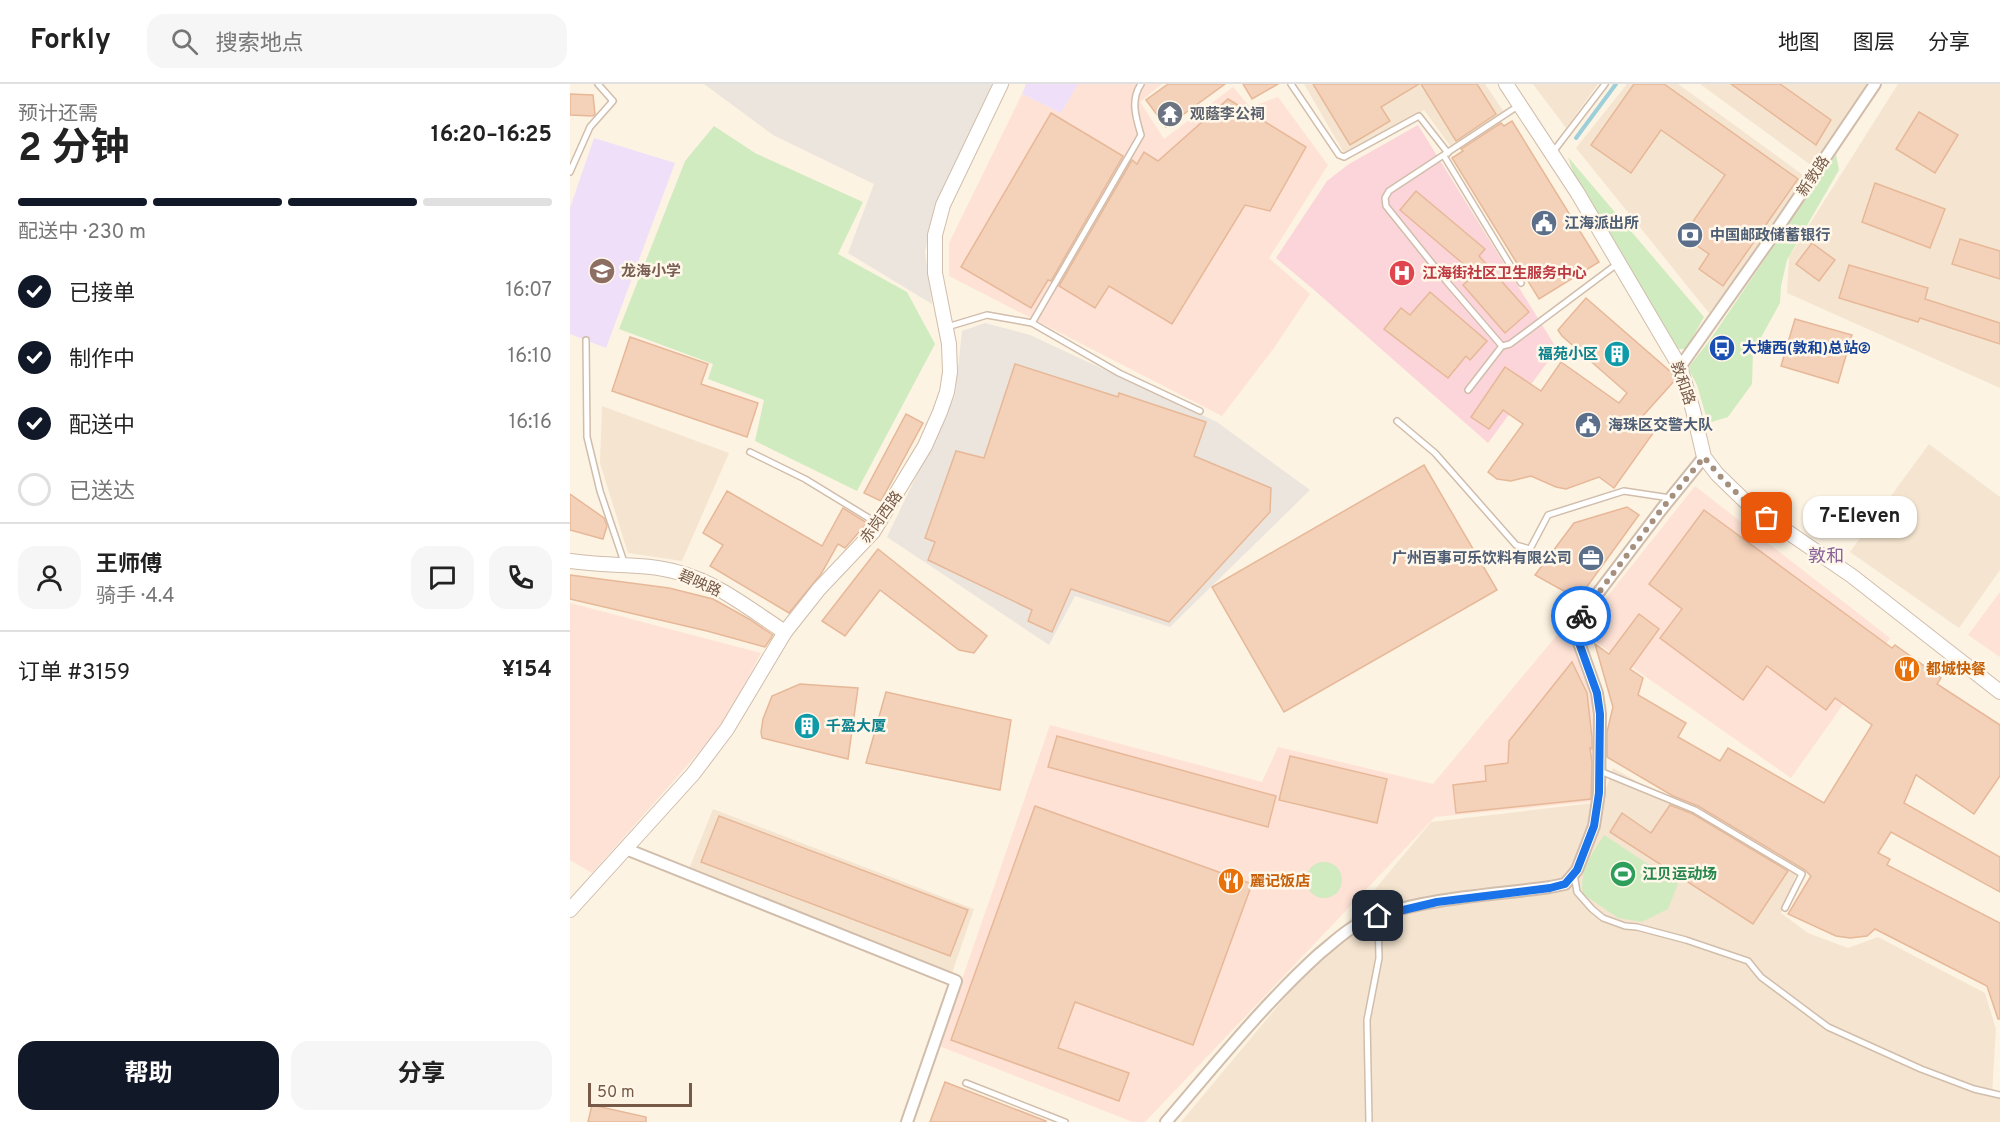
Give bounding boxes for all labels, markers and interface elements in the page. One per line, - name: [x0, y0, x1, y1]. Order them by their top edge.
- search box: [147, 14, 567, 68]
- text: Forkly: [30, 23, 111, 59]
- icon: search: [168, 25, 201, 58]
- text: 地图: [1778, 30, 1820, 57]
- text: 图层: [1853, 30, 1895, 57]
- text: 分享: [1928, 30, 1970, 57]
- text: 搜索地点: [216, 31, 304, 58]
- temple icon: 观蔭李公祠: [1155, 99, 1185, 129]
- text: 预计还需: [18, 102, 98, 128]
- place label: 观蔭李公祠: [1190, 106, 1265, 125]
- text: 16:20–16:25: [431, 122, 552, 149]
- text: 2 分钟: [18, 126, 130, 175]
- street label: 新敦路: [1794, 153, 1835, 201]
- public building icon: 江海派出所: [1529, 208, 1559, 238]
- place label: 江海派出所: [1564, 215, 1639, 234]
- text: 配送中 · 230 m: [18, 220, 146, 246]
- bank icon: 中国邮政储蓄银行: [1675, 220, 1705, 250]
- place label: 中国邮政储蓄银行: [1710, 226, 1830, 246]
- school or university icon: 龙海小学: [587, 256, 617, 286]
- hospital icon: 江海街社区卫生服务中心: [1387, 258, 1417, 288]
- place label: 龙海小学: [621, 262, 681, 282]
- place label: 江海街社区卫生服务中心: [1422, 264, 1587, 284]
- icon: check: [18, 275, 51, 308]
- text: 16:07: [505, 278, 552, 304]
- text: 已接单: [69, 281, 135, 308]
- bus stop icon: 大塘西(敦和)总站②: [1707, 333, 1737, 363]
- building icon: 福苑小区: [1602, 339, 1632, 369]
- place label: 大塘西(敦和)总站②: [1742, 339, 1870, 359]
- icon: check: [18, 341, 51, 374]
- text: 16:10: [508, 344, 552, 370]
- place label: 福苑小区: [1538, 346, 1598, 365]
- text: 制作中: [69, 347, 135, 374]
- street label: 敦和路: [1665, 359, 1698, 408]
- icon: check: [18, 407, 51, 440]
- text: 16:16: [509, 410, 552, 436]
- public building icon: 海珠区交警大队: [1573, 410, 1603, 440]
- text: 配送中: [69, 413, 135, 440]
- place label: 海珠区交警大队: [1608, 417, 1713, 436]
- text: 已送达: [69, 479, 135, 506]
- street label: 赤岗西路: [857, 488, 908, 548]
- pin: [1741, 492, 1792, 543]
- callout: 7-Eleven: [1803, 497, 1917, 539]
- icon: bag: [1750, 501, 1783, 534]
- text: 7-Eleven: [1820, 504, 1900, 530]
- office icon: 广州百事可乐饮料有限公司: [1576, 543, 1606, 573]
- button: person: [18, 546, 81, 609]
- button: chat: [411, 546, 474, 609]
- button: phone: [489, 546, 552, 609]
- district label: 敦和: [1808, 546, 1844, 569]
- place label: 广州百事可乐饮料有限公司: [1392, 549, 1572, 569]
- text: 王师傅: [96, 552, 162, 579]
- street label: 碧映路: [675, 567, 724, 602]
- text: 骑手 · 4.4: [96, 584, 175, 610]
- courier: [1551, 586, 1611, 646]
- icon: bike: [1565, 600, 1598, 633]
- restaurant icon: 都城快餐: [1892, 654, 1922, 684]
- text: ¥154: [502, 657, 552, 684]
- text: 订单 #3159: [18, 660, 130, 687]
- place label: 都城快餐: [1926, 660, 1986, 680]
- building icon: 千盈大厦: [792, 711, 822, 741]
- place label: 千盈大厦: [826, 718, 886, 737]
- sports icon: 江贝运动场: [1608, 859, 1638, 889]
- restaurant icon: 麗记饭店: [1216, 866, 1246, 896]
- place label: 江贝运动场: [1642, 866, 1717, 885]
- place label: 麗记饭店: [1250, 873, 1310, 892]
- pin: [1352, 890, 1403, 941]
- icon: home: [1361, 899, 1394, 932]
- button: 帮助: [18, 1041, 279, 1110]
- button: 分享: [291, 1041, 552, 1110]
- scale bar: [588, 1080, 692, 1108]
- text: 50 m: [597, 1083, 635, 1103]

